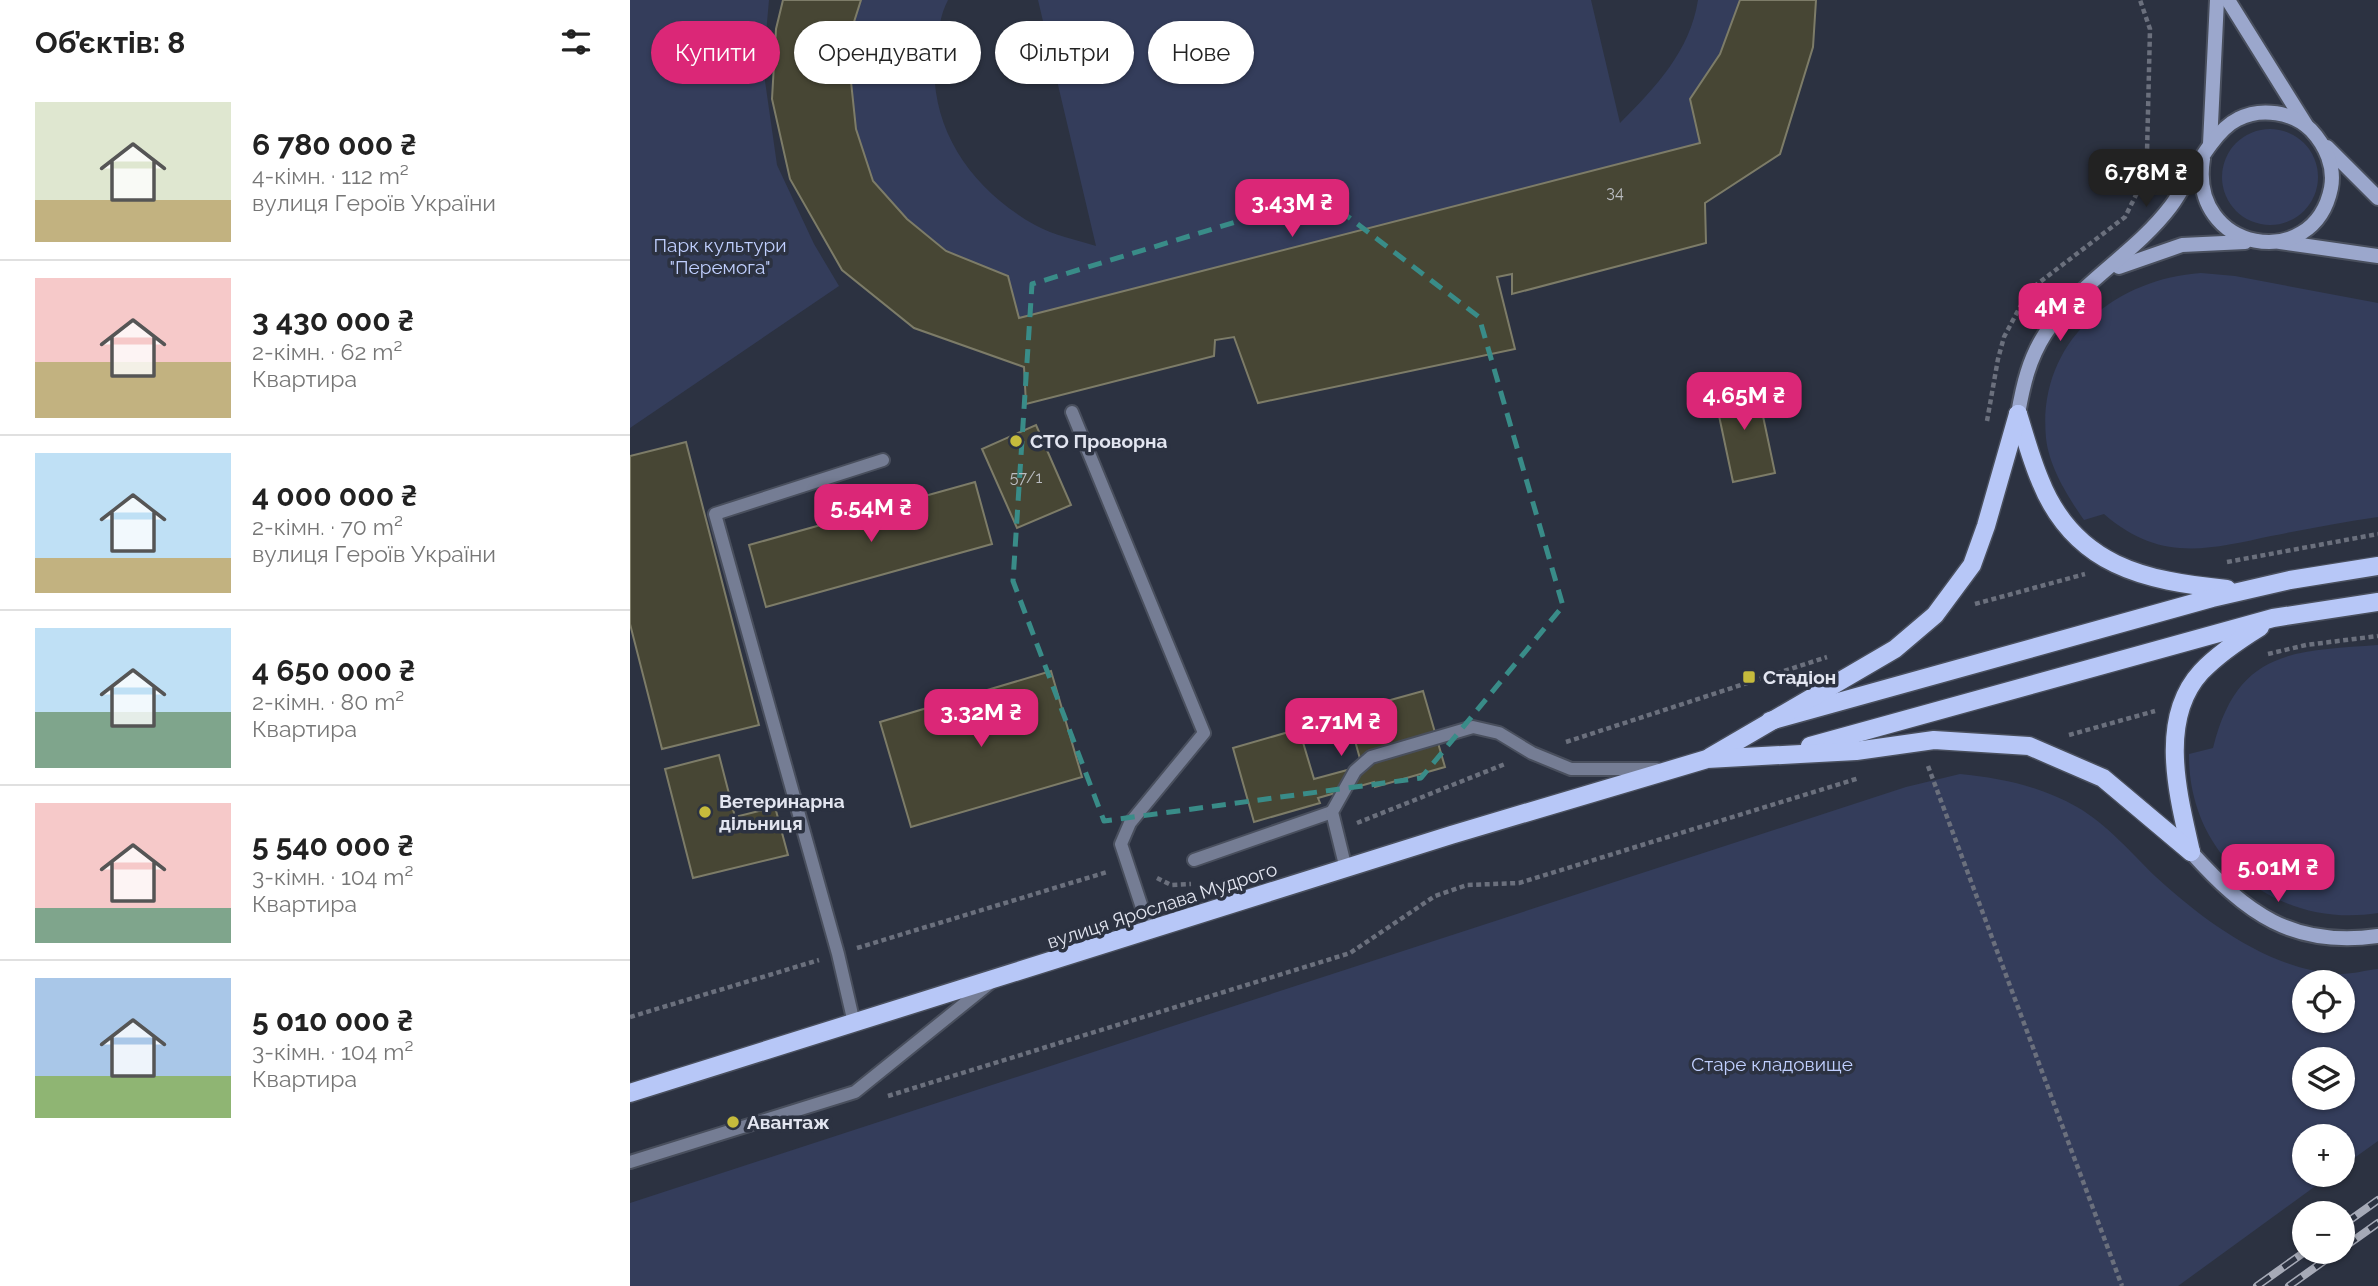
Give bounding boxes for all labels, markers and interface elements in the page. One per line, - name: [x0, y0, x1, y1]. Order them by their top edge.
- chip: Купити: [651, 21, 780, 84]
- chip: Орендувати: [794, 21, 981, 84]
- chip: Фільтри: [995, 21, 1134, 84]
- chip: Нове: [1148, 21, 1254, 84]
- icon: filters: [557, 23, 595, 61]
- text: Об’єктів: 8: [35, 25, 185, 60]
- text: 6 780 000 ₴: [252, 127, 416, 162]
- icon: home: [91, 130, 175, 214]
- pin: 6.78M ₴: [2081, 150, 2211, 209]
- text: 6.78M ₴: [2104, 158, 2188, 185]
- text: 4-кімн. · 112 m²: [252, 162, 409, 189]
- pin: 3.43M ₴: [1227, 180, 1357, 239]
- house number: 34: [1606, 183, 1624, 202]
- text: 3.43M ₴: [1251, 188, 1333, 215]
- text: вулиця Героїв України: [252, 189, 496, 216]
- park label: Парк культури "Перемога": [653, 234, 787, 278]
- pin: 4M ₴: [2019, 284, 2101, 343]
- text: 4M ₴: [2035, 292, 2085, 319]
- text: 3 430 000 ₴: [252, 303, 414, 338]
- icon: home: [91, 306, 175, 390]
- text: 2-кімн. · 62 m²: [252, 338, 402, 365]
- text: Квартира: [252, 365, 357, 392]
- pin: 4.65M ₴: [1679, 372, 1809, 432]
- text: 4.65M ₴: [1703, 381, 1785, 408]
- place label: СТО Проворна: [1030, 430, 1168, 452]
- marker: СТО Проворна: [1008, 433, 1024, 449]
- house number: 57/1: [1010, 468, 1042, 487]
- text: 4 000 000 ₴: [252, 478, 417, 513]
- icon: home: [91, 481, 175, 565]
- pin: 5.54M ₴: [806, 484, 936, 544]
- text: 5.54M ₴: [830, 493, 912, 520]
- text: 2-кімн. · 70 m²: [252, 513, 403, 540]
- text: вулиця Героїв України: [252, 540, 496, 567]
- text: 4 650 000 ₴: [252, 653, 415, 688]
- icon: home: [91, 656, 175, 740]
- place label: Стадіон: [1763, 666, 1836, 688]
- marker: Стадіон: [1741, 669, 1757, 685]
- text: 2-кімн. · 80 m²: [252, 688, 404, 715]
- pin: 3.32M ₴: [916, 690, 1046, 749]
- text: 3.32M ₴: [940, 698, 1022, 725]
- pin: 2.71M ₴: [1276, 698, 1406, 758]
- text: 2.71M ₴: [1301, 707, 1381, 734]
- text: Квартира: [252, 715, 357, 742]
- place label: Ветеринарна дільниця: [719, 790, 845, 834]
- marker: Ветеринарна дільниця: [697, 804, 713, 820]
- text: 5 540 000 ₴: [252, 828, 414, 863]
- icon: home: [91, 831, 175, 915]
- pin: 5.01M ₴: [2213, 844, 2343, 904]
- text: 5.01M ₴: [2237, 853, 2319, 880]
- street label: вулиця Ярослава Мудрого: [1044, 857, 1280, 953]
- text: 3-кімн. · 104 m²: [252, 863, 413, 890]
- text: Квартира: [252, 890, 357, 917]
- map controls: [2292, 970, 2355, 1264]
- button: locate: [2292, 970, 2355, 1033]
- text: 5 010 000 ₴: [252, 1003, 413, 1038]
- icon: home: [91, 1006, 175, 1090]
- text: 3-кімн. · 104 m²: [252, 1038, 413, 1065]
- button: layers: [2292, 1047, 2355, 1110]
- park label: Старе кладовище: [1691, 1053, 1853, 1075]
- text: Квартира: [252, 1065, 357, 1092]
- place label: Авантаж: [747, 1111, 829, 1133]
- marker: Авантаж: [725, 1114, 741, 1130]
- button: +: [2292, 1124, 2355, 1187]
- button: −: [2292, 1201, 2355, 1264]

